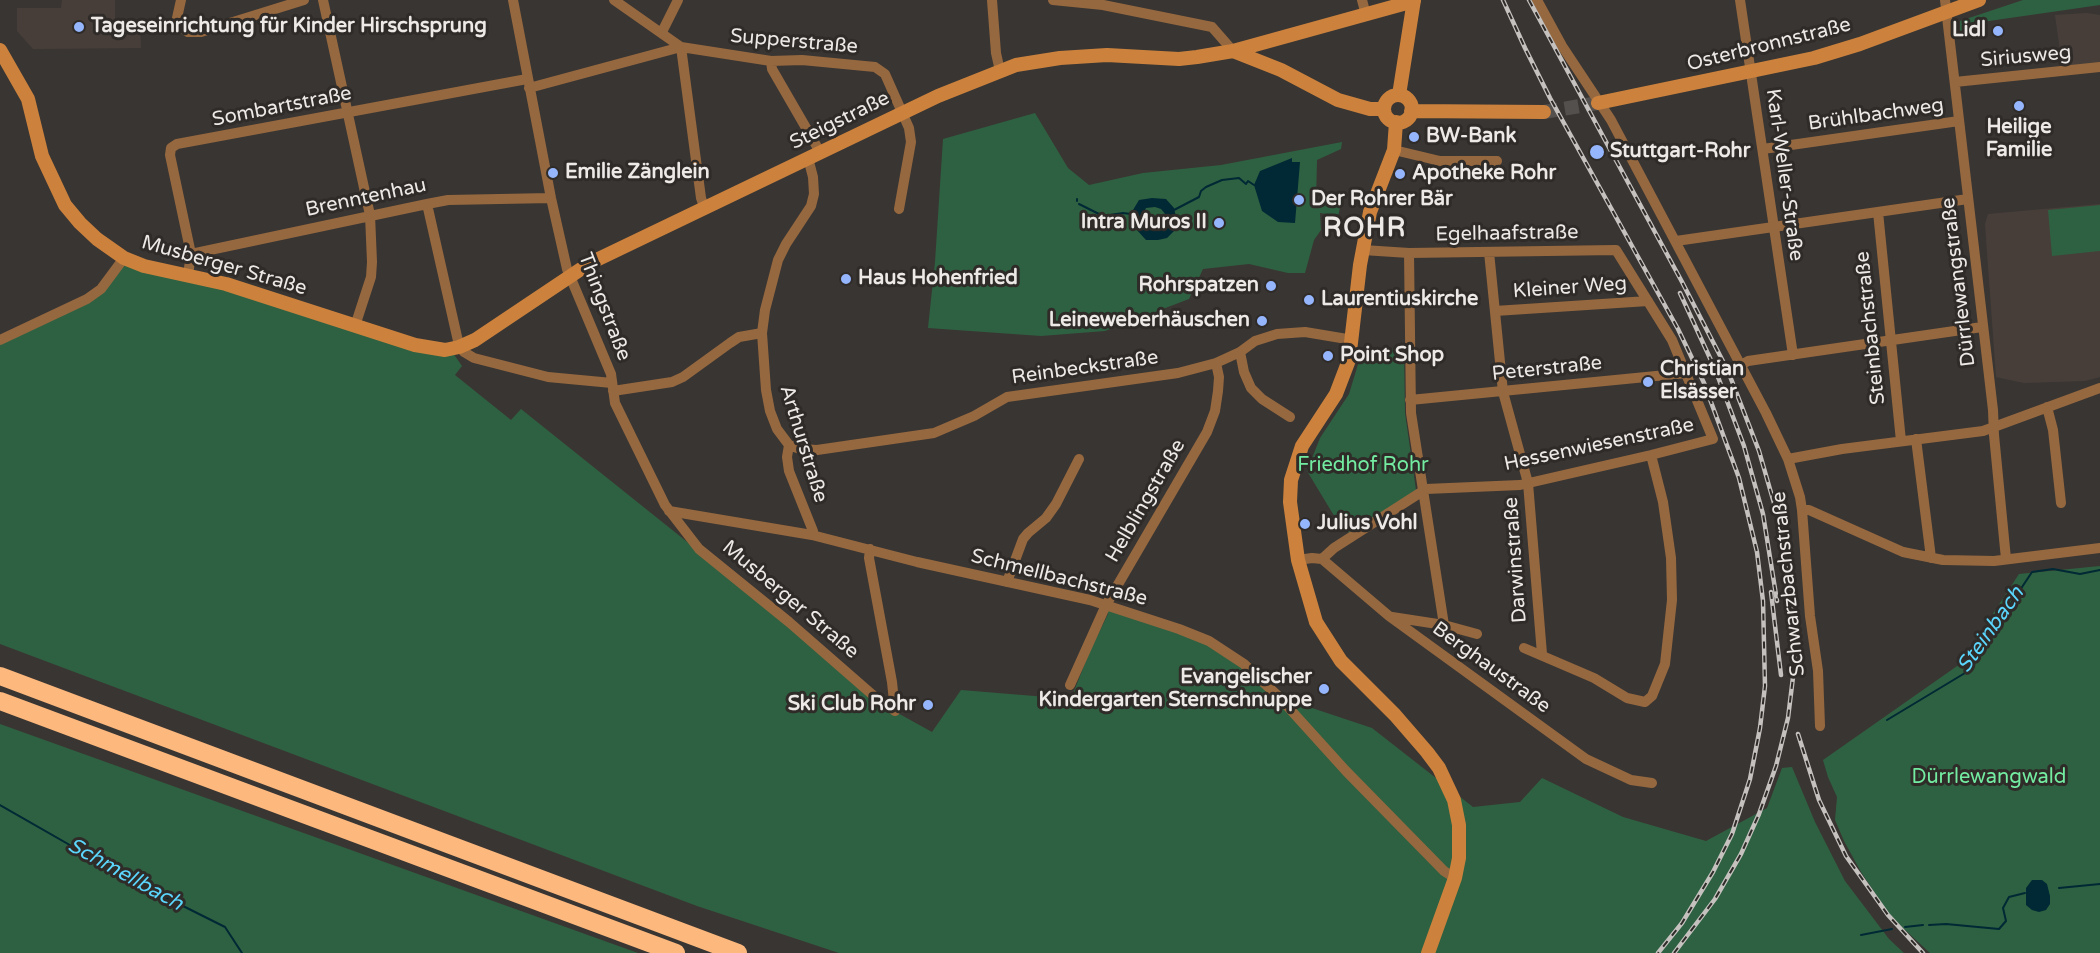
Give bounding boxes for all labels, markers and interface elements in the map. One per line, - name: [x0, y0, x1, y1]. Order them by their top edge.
- street label: Osterbronnstraße: [1685, 13, 1853, 77]
- place label: Tageseinrichtung für Kinder Hirschsprung: [91, 15, 487, 39]
- place label: Lidl: [1952, 19, 1986, 43]
- marker: Tageseinrichtung für Kinder Hirschsprung: [72, 20, 86, 34]
- street label: Supperstraße: [729, 24, 859, 60]
- marker: Lidl: [1991, 24, 2005, 38]
- street label: Siriusweg: [1980, 41, 2072, 73]
- street label: Sombartstraße: [210, 82, 354, 132]
- street label: Steigstraße: [786, 87, 894, 155]
- street label: Karl-Weller-Straße: [1760, 87, 1808, 263]
- street label: Brühlbachweg: [1807, 94, 1945, 136]
- marker: Heilige Familie: [2012, 99, 2026, 113]
- place label: Heilige Familie: [1986, 116, 2052, 163]
- place label: BW-Bank: [1426, 125, 1516, 149]
- marker: BW-Bank: [1407, 130, 1421, 144]
- place label: Stuttgart-Rohr: [1610, 140, 1750, 164]
- marker: Stuttgart-Rohr: [1588, 143, 1606, 161]
- place label: Emilie Zänglein: [565, 161, 710, 185]
- place label: Apotheke Rohr: [1412, 162, 1556, 186]
- marker: Emilie Zänglein: [546, 166, 560, 180]
- marker: Apotheke Rohr: [1393, 167, 1407, 181]
- street label: Brenntenhau: [303, 173, 429, 223]
- place label: Der Rohrer Bär: [1311, 188, 1453, 212]
- marker: Der Rohrer Bär: [1292, 193, 1306, 207]
- street label: Dürrlewangstraße: [1937, 196, 1981, 368]
- place label: Intra Muros II: [1081, 211, 1207, 235]
- district label: ROHR: [1323, 213, 1407, 245]
- marker: Intra Muros II: [1212, 216, 1226, 230]
- street label: Egelhaafstraße: [1435, 221, 1579, 247]
- street label: Musberger Straße: [139, 231, 309, 301]
- street label: Thingstraße: [572, 250, 636, 364]
- street label: Steinbachstraße: [1851, 250, 1891, 406]
- place label: Haus Hohenfried: [858, 267, 1018, 291]
- marker: Haus Hohenfried: [839, 272, 853, 286]
- street label: Kleiner Weg: [1512, 272, 1628, 304]
- place label: Rohrspatzen: [1138, 274, 1259, 298]
- marker: Rohrspatzen: [1264, 279, 1278, 293]
- place label: Laurentiuskirche: [1321, 288, 1478, 312]
- marker: Laurentiuskirche: [1302, 293, 1316, 307]
- place label: Leineweberhäuschen: [1049, 309, 1250, 333]
- marker: Leineweberhäuschen: [1255, 314, 1269, 328]
- place label: Point Shop: [1340, 344, 1444, 368]
- street label: Reinbeckstraße: [1010, 346, 1160, 390]
- marker: Point Shop: [1321, 349, 1335, 363]
- street label: Peterstraße: [1491, 351, 1603, 387]
- place label: Christian Elsässer: [1660, 358, 1744, 405]
- marker: Christian Elsässer: [1641, 375, 1655, 389]
- street label: Arthurstraße: [774, 382, 832, 506]
- street label: Hessenwiesenstraße: [1502, 413, 1696, 477]
- street label: Helblingstraße: [1101, 435, 1191, 567]
- park label: Friedhof Rohr: [1297, 454, 1429, 478]
- street label: Schwarzbachstraße: [1767, 490, 1811, 678]
- street label: Darwinstraße: [1500, 496, 1532, 624]
- place label: Julius Vohl: [1317, 512, 1418, 536]
- marker: Julius Vohl: [1298, 517, 1312, 531]
- street label: Musberger Straße: [717, 536, 863, 664]
- street label: Schmellbachstraße: [968, 544, 1150, 612]
- water label: Steinbach: [1952, 582, 2030, 678]
- street label: Berghaustraße: [1427, 617, 1555, 719]
- place label: Evangelischer Kindergarten Sternschnuppe: [1039, 666, 1312, 713]
- marker: Evangelischer Kindergarten Sternschnuppe: [1317, 682, 1331, 696]
- place label: Ski Club Rohr: [788, 693, 916, 717]
- marker: Ski Club Rohr: [921, 698, 935, 712]
- park label: Dürrlewangwald: [1912, 766, 2066, 790]
- water label: Schmellbach: [63, 833, 187, 917]

